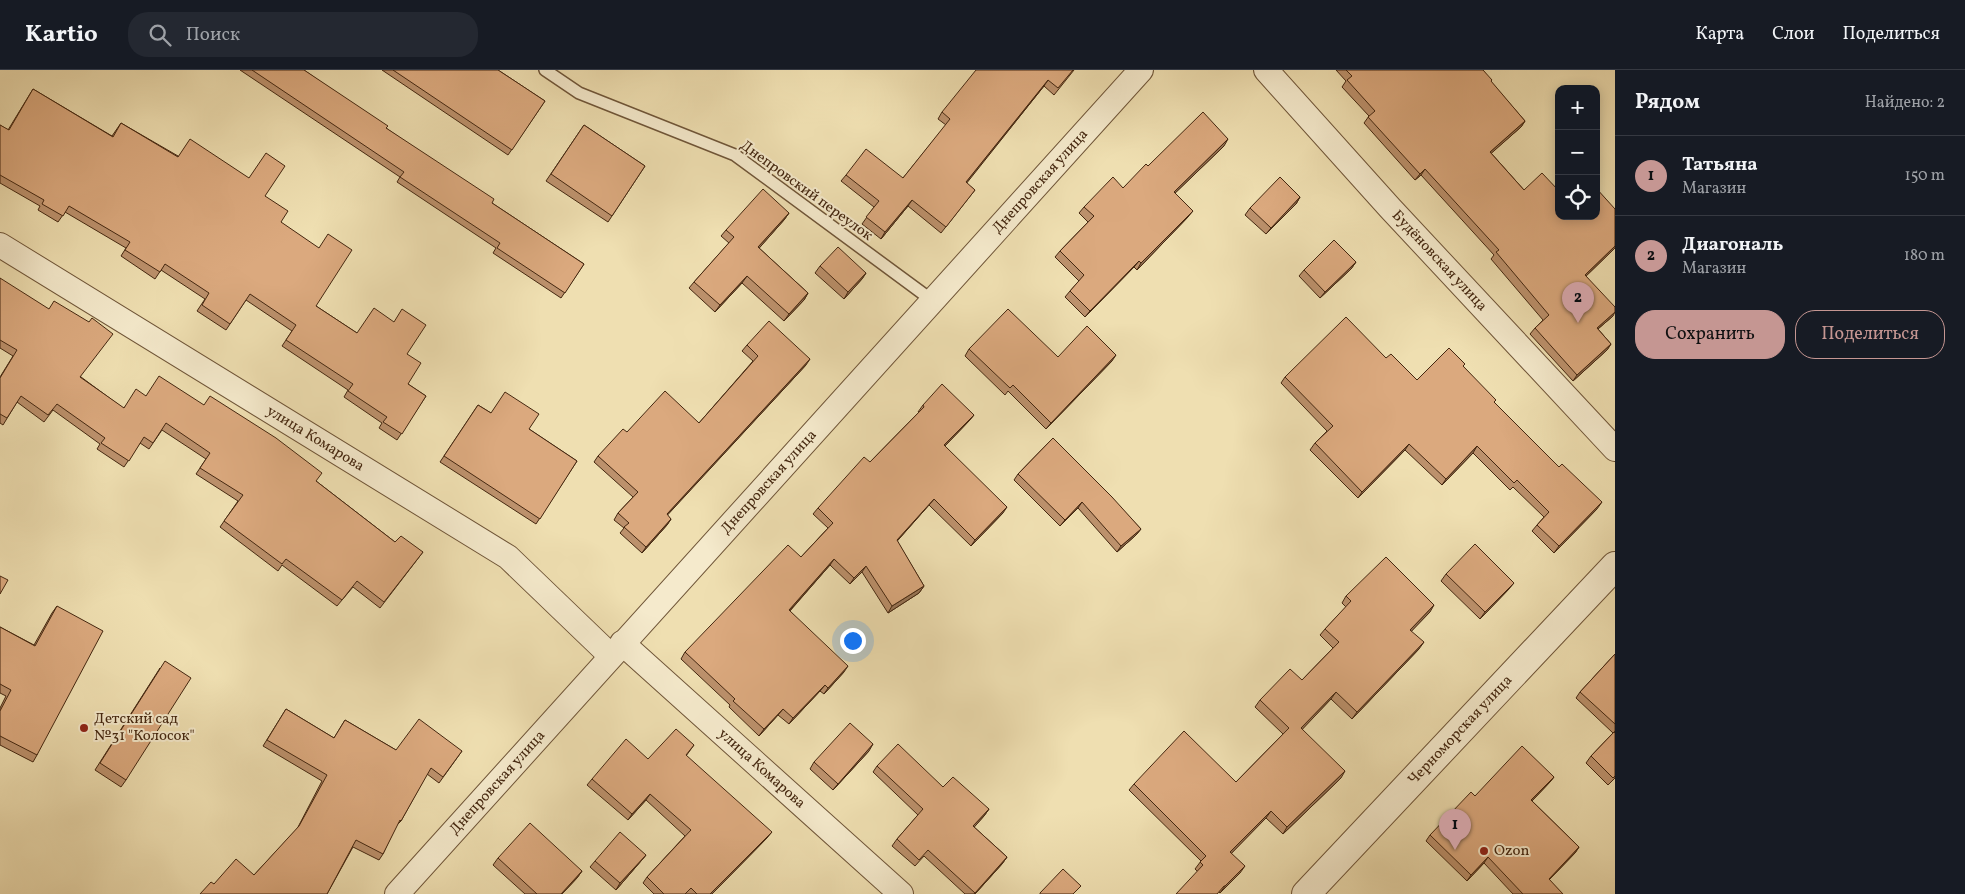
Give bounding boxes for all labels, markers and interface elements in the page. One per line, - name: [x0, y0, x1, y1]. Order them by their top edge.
- search box: [128, 12, 478, 57]
- text: Kartio: [25, 18, 98, 52]
- icon: search: [146, 21, 174, 49]
- text: Поиск: [186, 22, 240, 48]
- text: Карта: [1696, 22, 1744, 47]
- text: Слои: [1772, 22, 1814, 47]
- text: Поделиться: [1842, 22, 1940, 47]
- map controls: [1555, 85, 1600, 220]
- button: +: [1555, 85, 1600, 130]
- text: Рядом: [1635, 88, 1700, 117]
- text: Найдено: 2: [1865, 92, 1945, 114]
- street label: Днепровская улица: [987, 125, 1093, 238]
- button: −: [1555, 130, 1600, 175]
- street label: Днепровский переулок: [735, 136, 877, 246]
- text: Татьяна: [1682, 152, 1758, 178]
- text: 1: [1648, 165, 1654, 187]
- text: 150 m: [1904, 165, 1945, 187]
- button: locate: [1555, 175, 1600, 220]
- text: Магазин: [1682, 178, 1746, 200]
- street label: Будёновская улица: [1387, 206, 1492, 316]
- text: Диагональ: [1682, 232, 1783, 258]
- text: 2: [1647, 245, 1655, 267]
- text: 180 m: [1904, 245, 1945, 267]
- text: Магазин: [1682, 258, 1746, 280]
- pin: 2: [1562, 282, 1594, 323]
- button: Сохранить: [1635, 310, 1785, 359]
- button: Поделиться: [1795, 310, 1945, 359]
- street label: улица Комарова: [262, 401, 368, 477]
- street label: Днепровская улица: [716, 425, 822, 539]
- your location: [840, 628, 866, 654]
- street label: Черноморская улица: [1403, 670, 1517, 790]
- place label: Детский сад №31 "Колосок": [94, 709, 195, 747]
- marker: Детский сад №31 "Колосок": [78, 722, 90, 734]
- street label: улица Комарова: [713, 724, 810, 814]
- street label: Днепровская улица: [445, 726, 550, 840]
- pin: 1: [1439, 809, 1471, 850]
- place label: Ozon: [1494, 841, 1529, 862]
- marker: Ozon: [1478, 845, 1490, 857]

